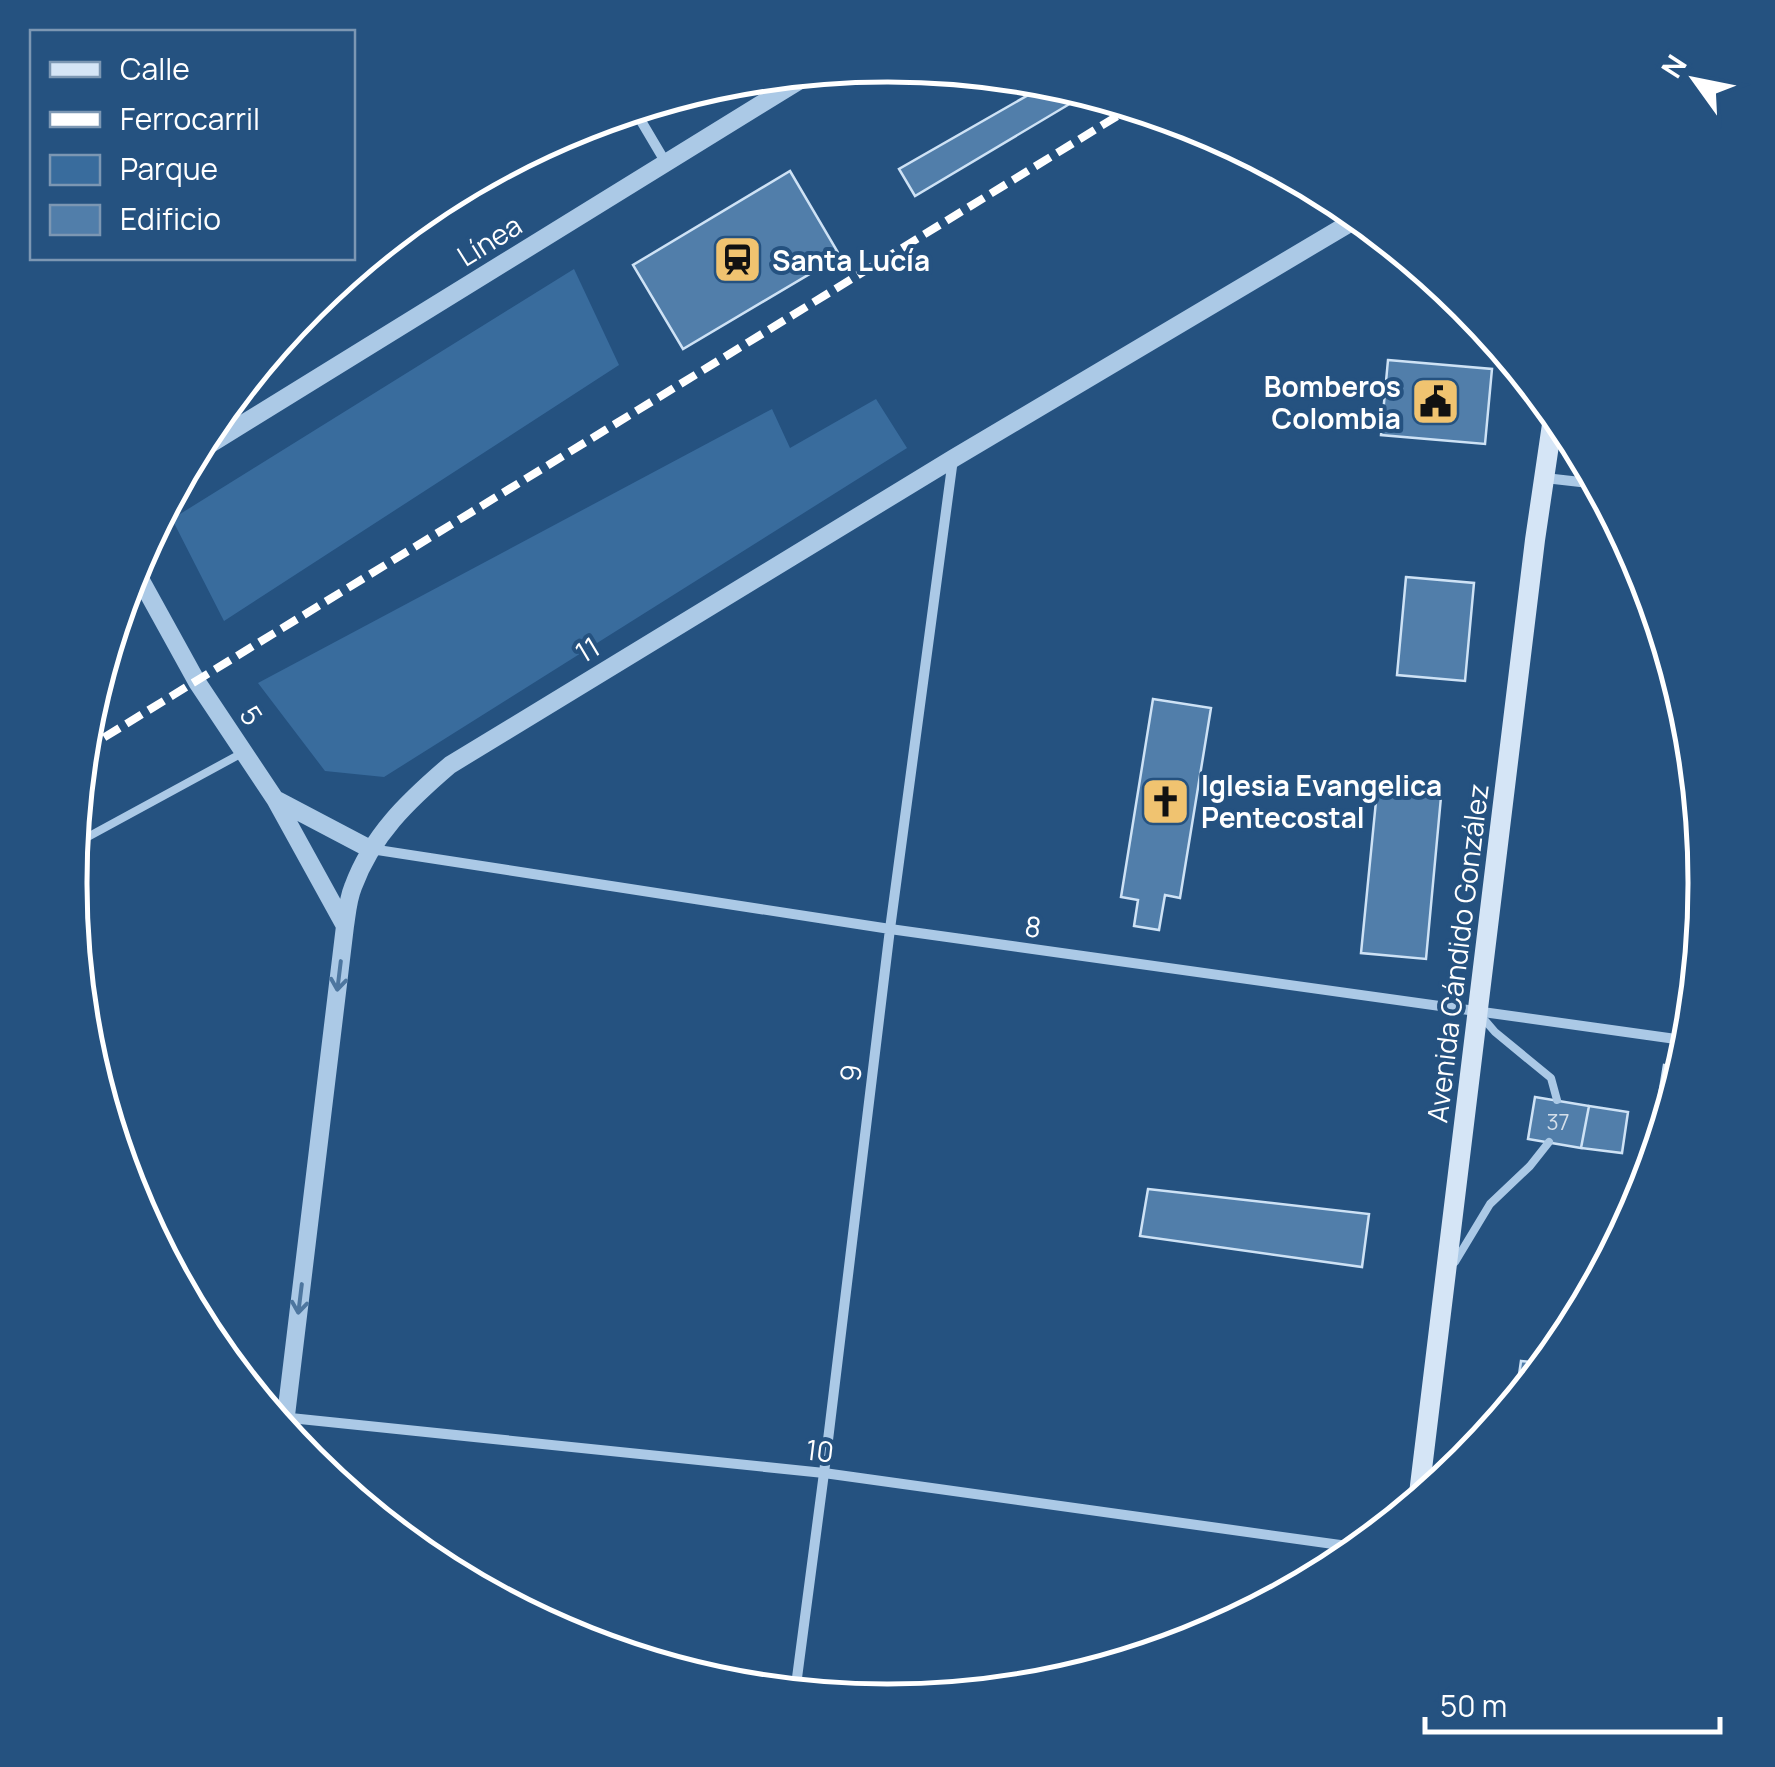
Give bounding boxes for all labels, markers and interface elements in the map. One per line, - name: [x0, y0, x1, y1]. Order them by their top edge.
- legend: [30, 30, 355, 260]
- north arrow: [1645, 30, 1745, 130]
- text: N: [1652, 47, 1695, 85]
- text: Calle: [120, 48, 190, 89]
- text: Ferrocarril: [120, 98, 260, 139]
- text: Parque: [120, 148, 218, 189]
- text: Edificio: [120, 198, 221, 239]
- street label: Línea: [450, 206, 528, 274]
- station icon: Santa Lucía: [711, 234, 763, 286]
- place label: Santa Lucía: [772, 241, 930, 279]
- place label: Bomberos Colombia: [1264, 367, 1401, 437]
- public building icon: Bomberos Colombia: [1410, 376, 1462, 428]
- street label: 11: [568, 627, 606, 671]
- street label: 5: [232, 698, 272, 732]
- place label: Iglesia Evangelica Pentecostal: [1201, 766, 1442, 836]
- church icon: Iglesia Evangelica Pentecostal: [1140, 775, 1192, 827]
- street label: Avenida Cándido González: [1417, 781, 1497, 1125]
- street label: 8: [1022, 906, 1044, 946]
- one-way arrow: [329, 960, 347, 992]
- street label: 9: [830, 1062, 870, 1084]
- house number: 37: [1546, 1107, 1570, 1137]
- one-way arrow: [290, 1283, 309, 1315]
- street label: 10: [804, 1429, 836, 1471]
- scale bar: [1425, 1672, 1720, 1734]
- text: 50 m: [1440, 1685, 1507, 1726]

